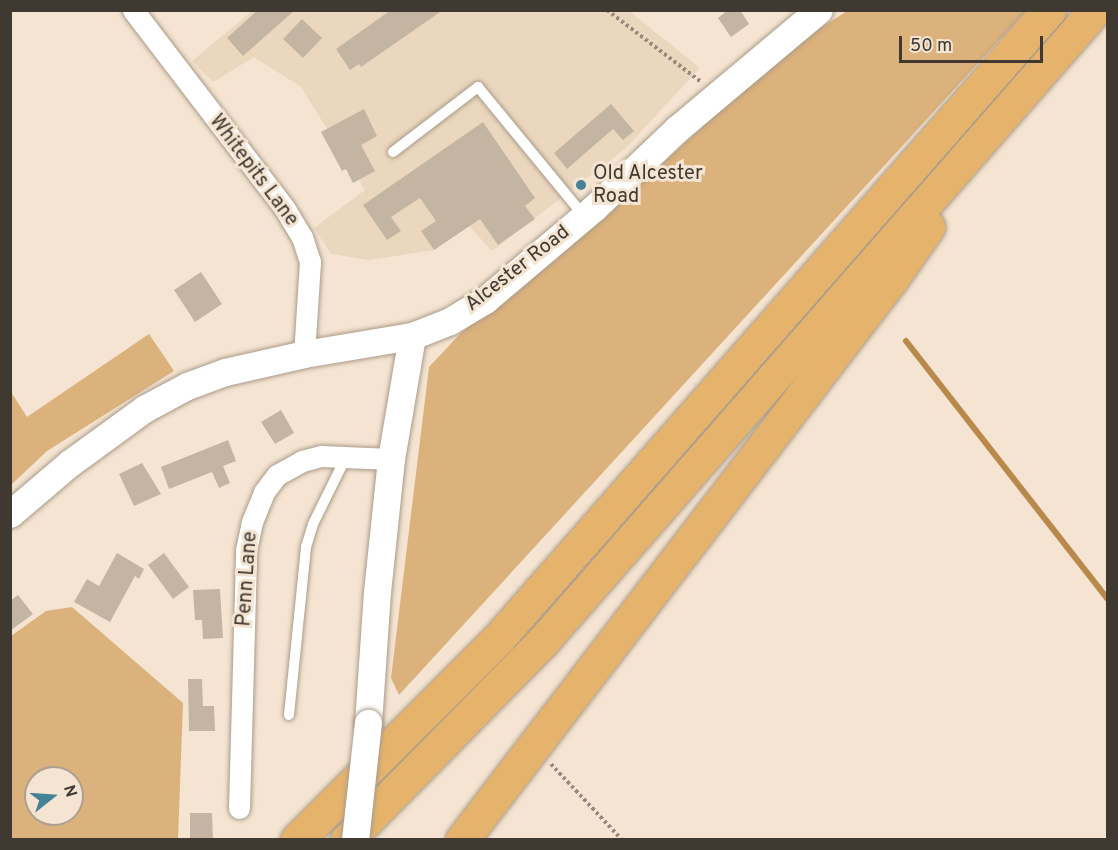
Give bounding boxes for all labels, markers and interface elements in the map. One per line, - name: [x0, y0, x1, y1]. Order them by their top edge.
- scale bar: [902, 24, 1046, 62]
- text: 50 m: [910, 35, 952, 58]
- street label: Whitepits Lane: [203, 110, 303, 232]
- place label: Old Alcester Road: [593, 162, 704, 209]
- marker: Old Alcester Road: [574, 178, 588, 192]
- street label: Alcester Road: [461, 221, 575, 317]
- street label: Penn Lane: [233, 531, 263, 627]
- north arrow: [24, 766, 84, 826]
- text: N: [58, 783, 81, 800]

